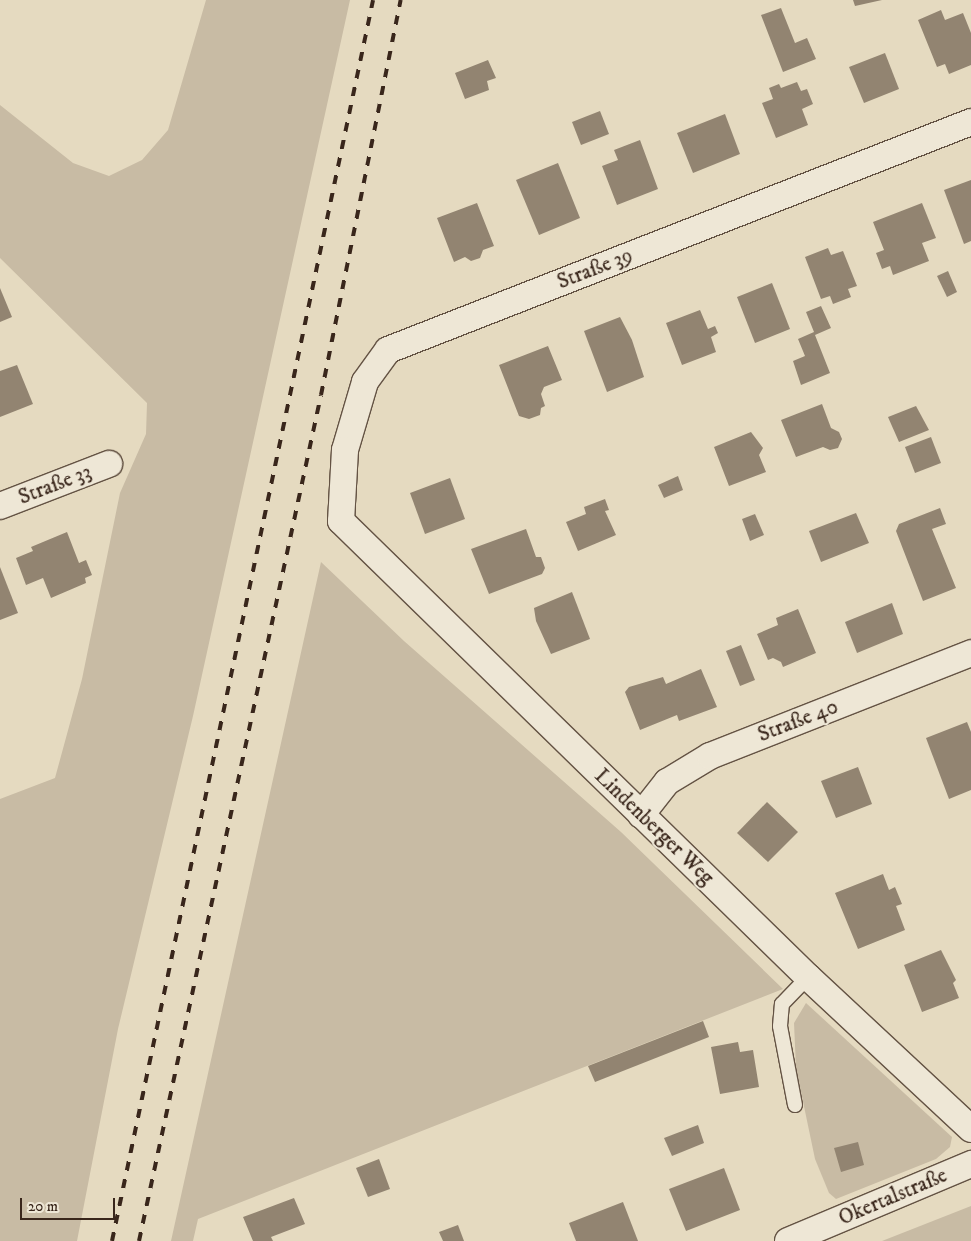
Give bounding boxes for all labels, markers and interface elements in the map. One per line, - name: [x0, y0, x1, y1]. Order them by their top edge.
- street label: Straße 39: [554, 243, 636, 295]
- street label: Straße 33: [15, 460, 95, 510]
- street label: Straße 40: [754, 694, 842, 748]
- street label: Lindenberger Weg: [589, 764, 719, 890]
- street label: Okertalstraße: [835, 1163, 951, 1231]
- scale bar: [22, 1188, 118, 1220]
- text: 20 m: [28, 1197, 58, 1216]

